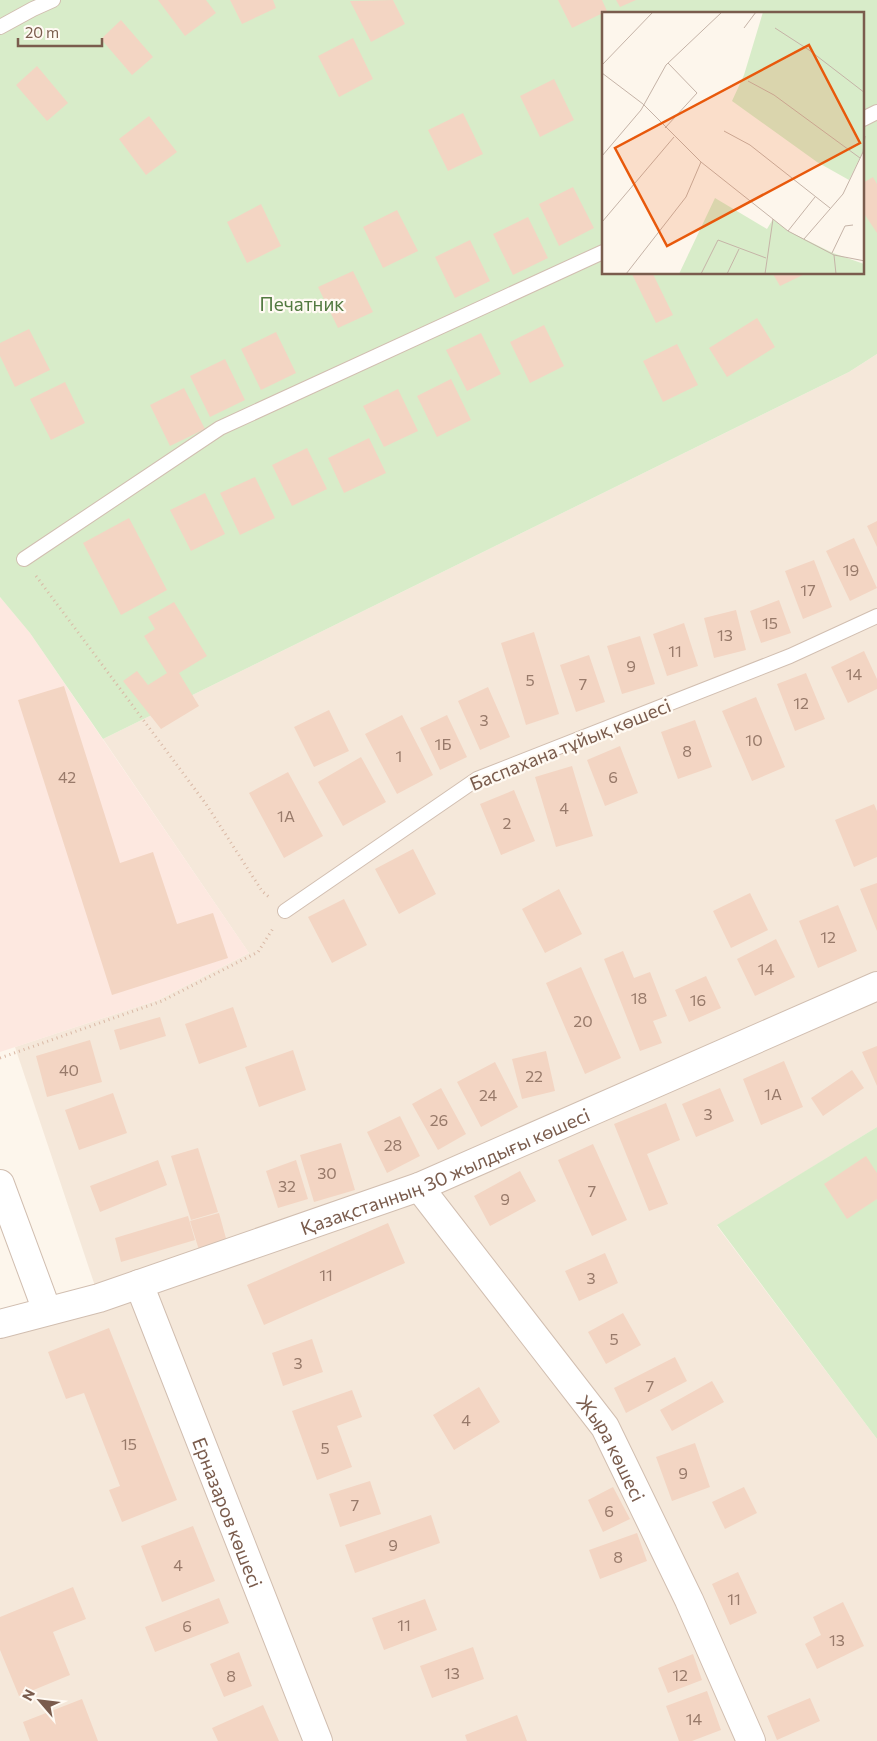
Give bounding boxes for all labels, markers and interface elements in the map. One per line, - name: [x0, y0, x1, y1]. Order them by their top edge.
- inset map: [602, 12, 864, 275]
- scale bar: [18, 15, 101, 47]
- text: 20 m: [25, 23, 59, 41]
- park label: Печатник: [260, 292, 344, 315]
- house number: 19: [843, 560, 859, 579]
- house number: 17: [800, 580, 816, 599]
- house number: 15: [762, 613, 778, 632]
- house number: 13: [717, 625, 733, 644]
- house number: 11: [668, 641, 682, 660]
- house number: 9: [626, 656, 636, 675]
- house number: 14: [846, 664, 863, 683]
- house number: 5: [525, 670, 535, 689]
- house number: 7: [579, 674, 587, 693]
- street label: Баспахана тұйық көшесі: [466, 693, 674, 795]
- house number: 12: [793, 693, 809, 712]
- house number: 3: [479, 710, 489, 729]
- house number: 10: [745, 730, 763, 749]
- house number: 1Б: [435, 734, 451, 753]
- house number: 8: [682, 741, 692, 760]
- house number: 1: [396, 746, 402, 765]
- house number: 42: [58, 767, 76, 786]
- house number: 6: [608, 767, 618, 786]
- house number: 4: [559, 798, 569, 817]
- house number: 1А: [277, 806, 295, 825]
- house number: 2: [503, 813, 512, 832]
- house number: 12: [820, 927, 836, 946]
- house number: 14: [758, 959, 775, 978]
- house number: 18: [631, 988, 647, 1007]
- house number: 16: [690, 990, 706, 1009]
- house number: 20: [573, 1011, 593, 1030]
- house number: 40: [59, 1060, 79, 1079]
- house number: 22: [525, 1066, 543, 1085]
- house number: 1А: [764, 1084, 782, 1103]
- house number: 24: [479, 1085, 497, 1104]
- street label: Қазақстанның 30 жылдығы көшесі: [296, 1101, 592, 1239]
- house number: 3: [703, 1104, 713, 1123]
- house number: 26: [430, 1110, 448, 1129]
- house number: 28: [384, 1135, 402, 1154]
- house number: 30: [317, 1162, 337, 1182]
- house number: 32: [278, 1176, 296, 1195]
- house number: 7: [588, 1181, 596, 1200]
- house number: 9: [500, 1189, 510, 1208]
- house number: 11: [319, 1265, 333, 1284]
- house number: 3: [586, 1268, 596, 1287]
- house number: 5: [609, 1329, 619, 1348]
- house number: 3: [293, 1353, 303, 1372]
- house number: 7: [646, 1376, 654, 1395]
- street label: Жыра көшесі: [572, 1390, 651, 1505]
- house number: 4: [461, 1410, 471, 1429]
- house number: 15: [121, 1434, 137, 1453]
- street label: Ерназаров көшесі: [189, 1434, 268, 1591]
- house number: 5: [320, 1438, 330, 1457]
- house number: 9: [678, 1463, 688, 1482]
- house number: 7: [351, 1495, 359, 1514]
- house number: 6: [604, 1501, 614, 1520]
- house number: 9: [388, 1535, 398, 1554]
- house number: 8: [613, 1547, 623, 1566]
- house number: 4: [173, 1555, 183, 1574]
- house number: 11: [727, 1589, 741, 1608]
- house number: 11: [397, 1615, 411, 1634]
- house number: 6: [182, 1616, 192, 1635]
- house number: 13: [829, 1630, 845, 1649]
- house number: 13: [444, 1663, 460, 1682]
- house number: 12: [672, 1665, 688, 1684]
- house number: 8: [226, 1666, 236, 1685]
- north arrow: [15, 1676, 65, 1726]
- text: N: [18, 1686, 38, 1703]
- house number: 14: [686, 1709, 703, 1728]

